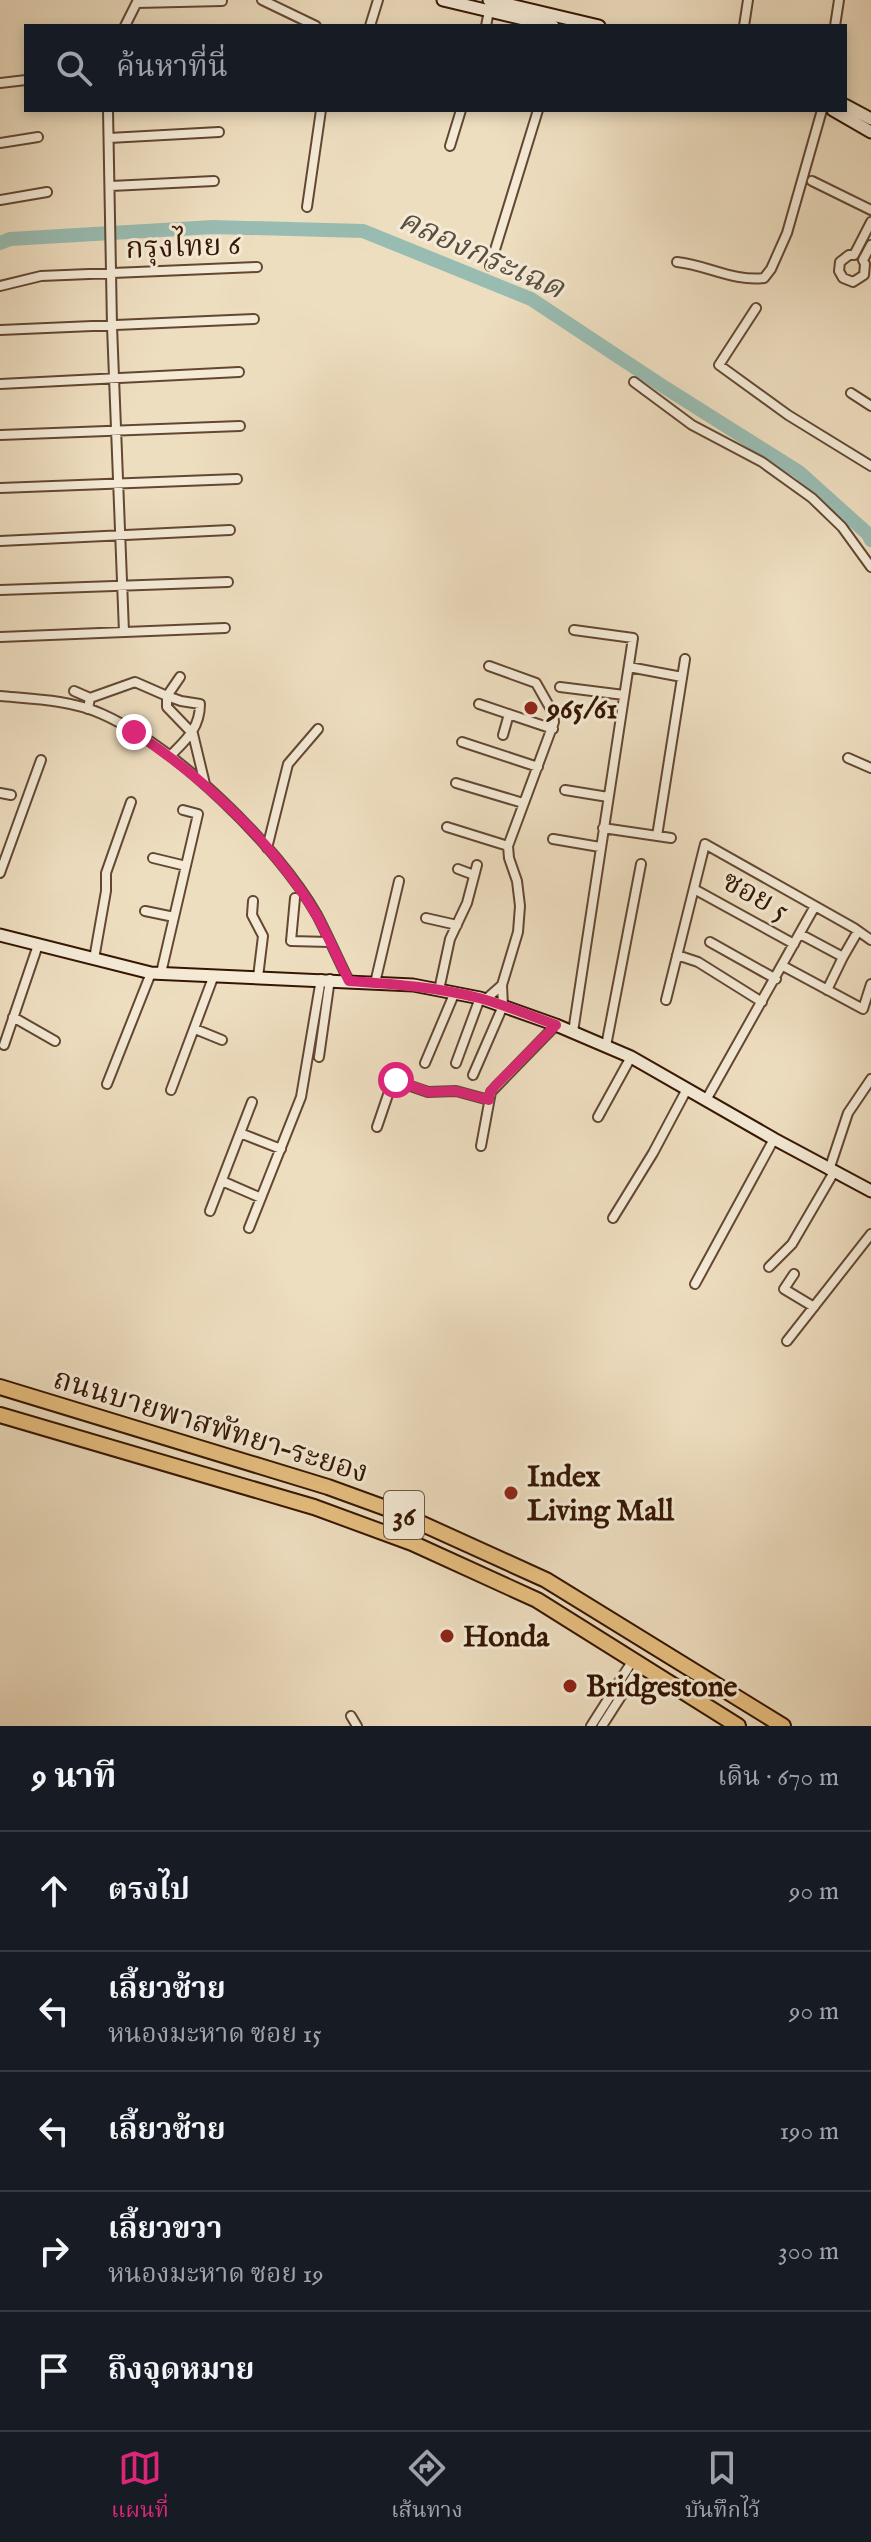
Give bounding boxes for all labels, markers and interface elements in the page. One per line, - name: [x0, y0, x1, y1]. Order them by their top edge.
- search box: [24, 24, 847, 112]
- icon: search: [52, 46, 96, 90]
- text: ค้นหาที่นี่: [116, 49, 228, 87]
- water label: คลองกระเฉด: [392, 200, 572, 311]
- street label: กรุงไทย 6: [125, 223, 243, 269]
- place label: 965/61: [546, 691, 617, 729]
- marker: 965/61: [522, 699, 540, 717]
- route end: [116, 714, 152, 750]
- street label: ซอย 5: [715, 863, 795, 931]
- route start: [378, 1062, 414, 1098]
- street label: ถนนบายพาสพัทยา–ระยอง: [48, 1361, 373, 1493]
- place label: Index Living Mall: [527, 1459, 675, 1531]
- marker: Index Living Mall: [502, 1484, 520, 1502]
- road number: 36: [384, 1491, 424, 1539]
- place label: Honda: [463, 1619, 550, 1657]
- marker: Honda: [438, 1627, 456, 1645]
- place label: Bridgestone: [586, 1669, 738, 1707]
- marker: Bridgestone: [561, 1677, 579, 1695]
- text: 9 นาที: [32, 1756, 116, 1799]
- text: เดิน · 670 m: [718, 1761, 839, 1794]
- icon: ahead: [32, 1869, 76, 1913]
- text: ตรงไป: [108, 1872, 190, 1910]
- text: 90 m: [789, 1875, 839, 1908]
- text: เลี้ยวซ้าย: [108, 1971, 226, 2009]
- icon: left: [32, 1989, 76, 2033]
- text: 90 m: [789, 1995, 839, 2028]
- text: หนองมะหาด ซอย 15: [108, 2018, 322, 2051]
- icon: left: [32, 2109, 76, 2153]
- text: เลี้ยวซ้าย: [108, 2112, 226, 2150]
- text: 190 m: [779, 2115, 839, 2148]
- text: เลี้ยวขวา: [108, 2211, 222, 2249]
- icon: right: [32, 2229, 76, 2273]
- text: 300 m: [778, 2235, 839, 2268]
- text: หนองมะหาด ซอย 19: [108, 2258, 324, 2291]
- icon: arrive: [32, 2349, 76, 2393]
- text: ถึงจุดหมาย: [108, 2352, 254, 2390]
- tab: แผนที่: [111, 2446, 169, 2529]
- tab: เส้นทาง: [391, 2446, 463, 2529]
- tab: บันทึกไว้: [685, 2446, 760, 2529]

